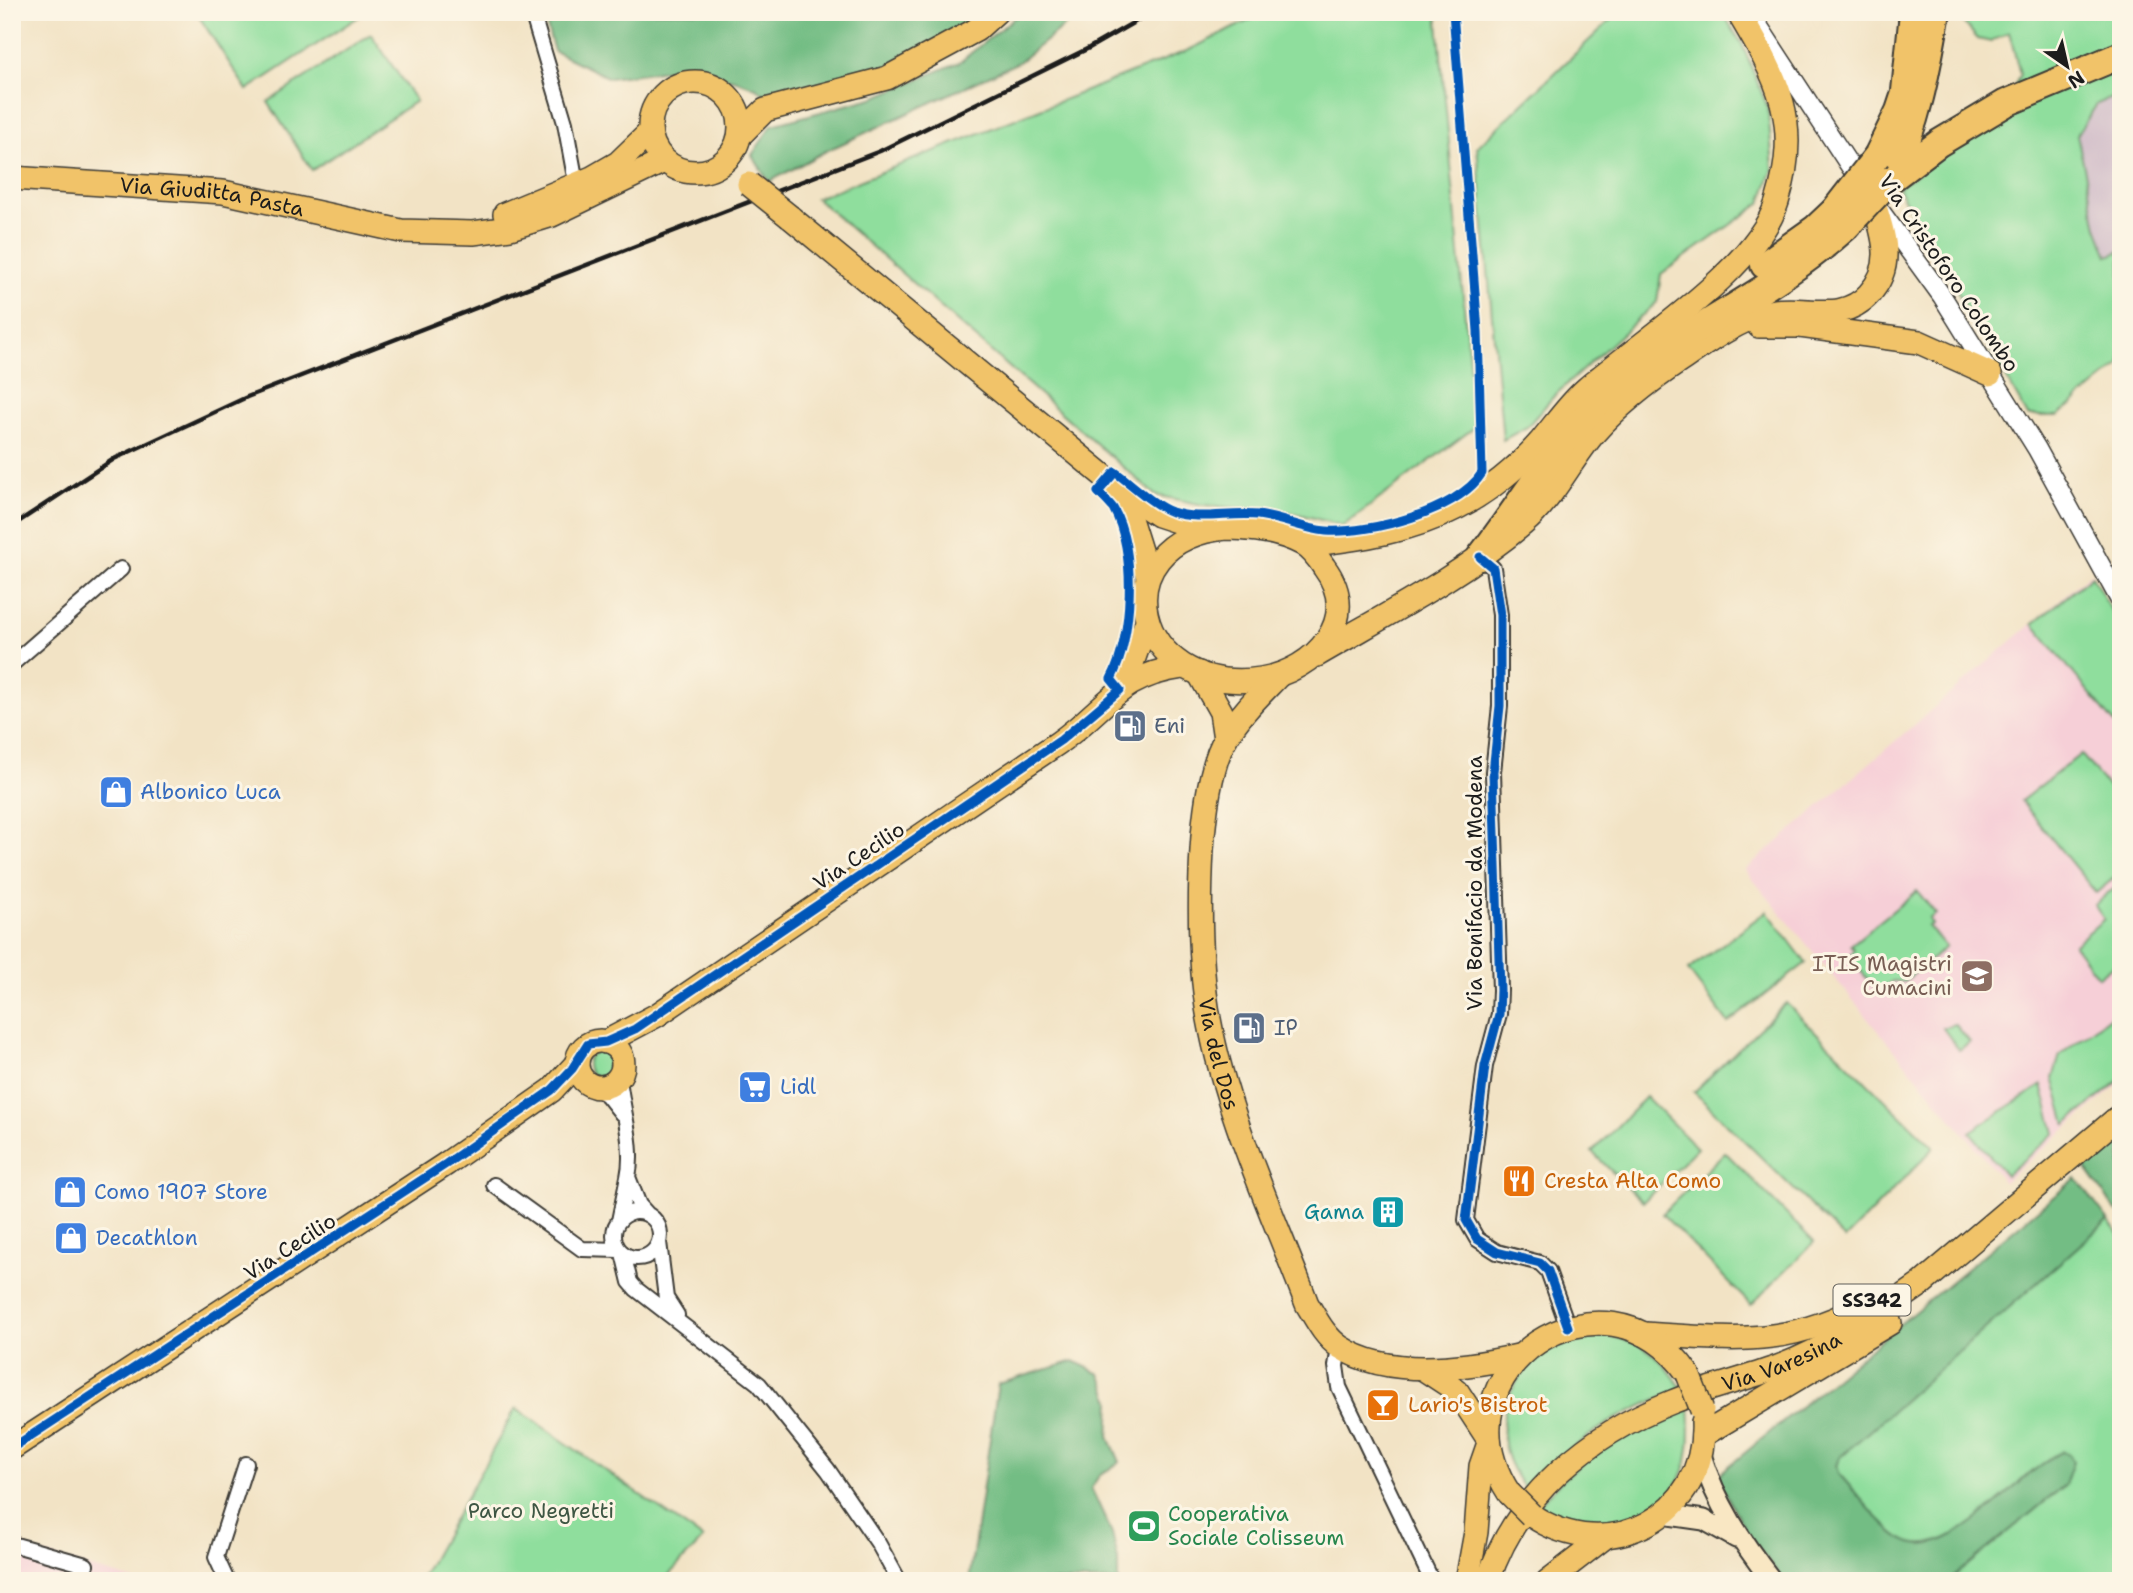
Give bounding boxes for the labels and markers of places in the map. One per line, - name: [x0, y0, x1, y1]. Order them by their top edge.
- fuel station icon: Eni: [1111, 707, 1149, 745]
- place label: Eni: [1154, 712, 1185, 740]
- shop icon: Albonico Luca: [97, 773, 135, 811]
- place label: Albonico Luca: [140, 778, 281, 806]
- place label: ITIS Magistri Cumacini: [1812, 950, 1952, 1002]
- school or university icon: ITIS Magistri Cumacini: [1958, 957, 1996, 995]
- fuel station icon: IP: [1230, 1009, 1268, 1047]
- place label: IP: [1274, 1014, 1298, 1042]
- supermarket icon: Lidl: [736, 1068, 774, 1106]
- place label: Lidl: [780, 1073, 817, 1101]
- restaurant icon: Cresta Alta Como: [1500, 1162, 1538, 1200]
- place label: Cresta Alta Como: [1544, 1167, 1721, 1195]
- shop icon: Como 1907 Store: [51, 1173, 89, 1211]
- place label: Como 1907 Store: [94, 1178, 268, 1206]
- building icon: Gama: [1369, 1193, 1407, 1231]
- place label: Gama: [1304, 1198, 1364, 1226]
- shop icon: Decathlon: [52, 1219, 90, 1257]
- place label: Decathlon: [96, 1224, 198, 1252]
- bar icon: Lario's Bistrot: [1364, 1386, 1402, 1424]
- place label: Lario's Bistrot: [1408, 1391, 1548, 1419]
- place label: Cooperativa Sociale Colisseum: [1168, 1500, 1344, 1552]
- sports icon: Cooperativa Sociale Colisseum: [1125, 1507, 1163, 1545]

